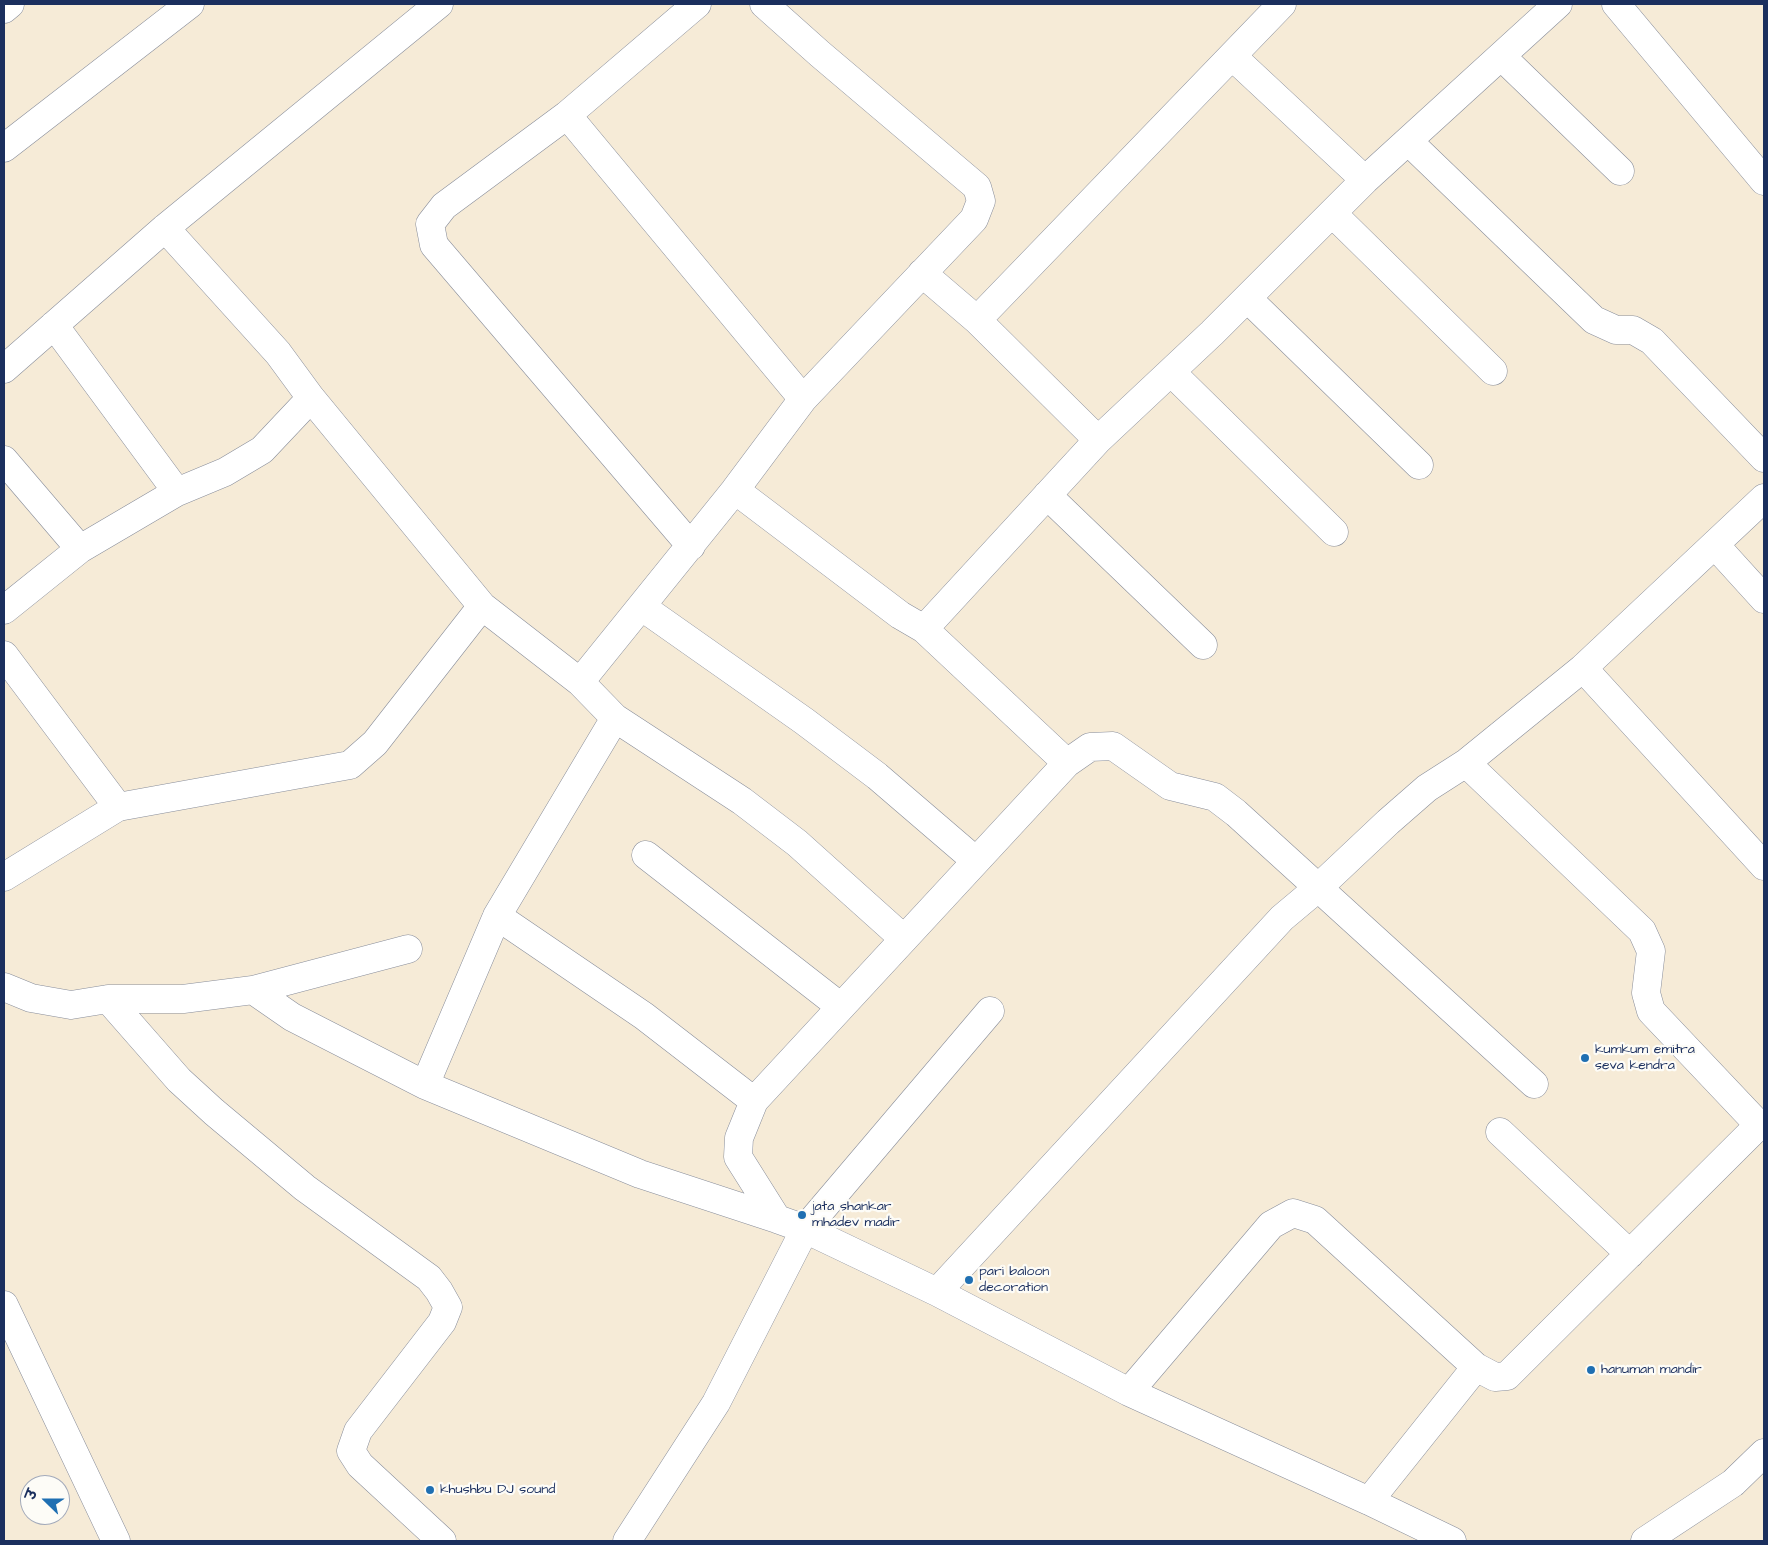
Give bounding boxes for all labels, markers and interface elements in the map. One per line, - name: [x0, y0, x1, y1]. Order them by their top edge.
- place label: kumkum emitra seva kendra: [1595, 1042, 1695, 1074]
- marker: kumkum emitra seva kendra: [1579, 1052, 1591, 1064]
- place label: jata shankar mhadev madir: [812, 1199, 900, 1232]
- marker: jata shankar mhadev madir: [796, 1209, 808, 1221]
- place label: pari baloon decoration: [979, 1264, 1049, 1296]
- marker: pari baloon decoration: [963, 1274, 975, 1286]
- place label: hanuman mandir: [1601, 1362, 1702, 1378]
- marker: hanuman mandir: [1585, 1364, 1597, 1376]
- north arrow: [20, 1475, 70, 1525]
- place label: khushbu DJ sound: [440, 1482, 555, 1498]
- marker: khushbu DJ sound: [424, 1484, 436, 1496]
- text: उ: [21, 1487, 43, 1503]

